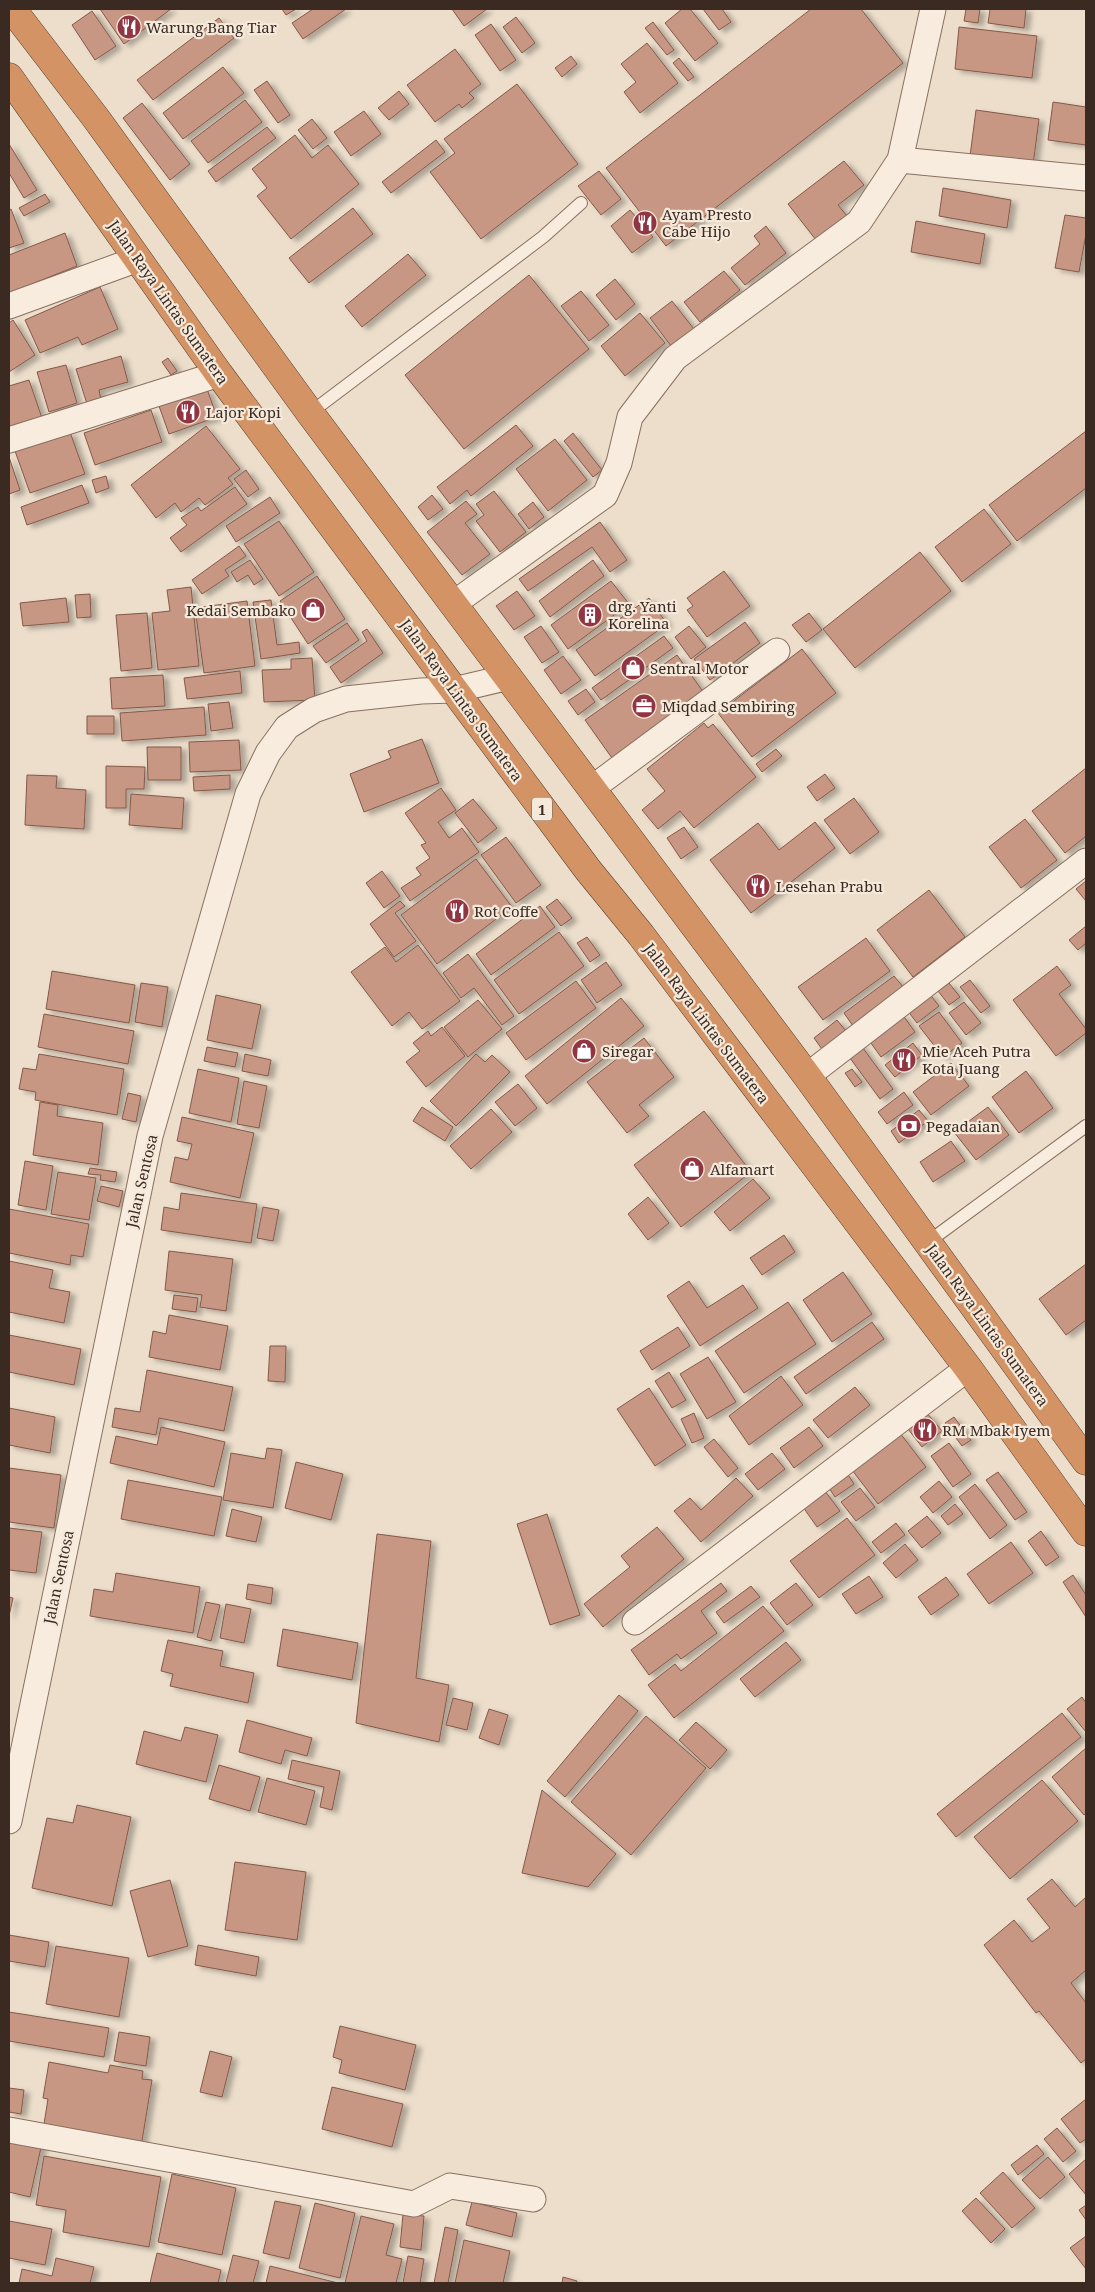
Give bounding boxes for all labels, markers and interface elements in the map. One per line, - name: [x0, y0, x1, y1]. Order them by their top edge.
- restaurant icon: Warung Bang Tiar: [116, 14, 142, 40]
- place label: Warung Bang Tiar: [146, 17, 277, 37]
- place label: Ayam Presto Cabe Hijo: [662, 204, 752, 241]
- restaurant icon: Ayam Presto Cabe Hijo: [632, 210, 658, 236]
- street label: Jalan Raya Lintas Sumatera: [104, 215, 233, 388]
- restaurant icon: Lajor Kopi: [175, 399, 201, 425]
- place label: Lajor Kopi: [206, 402, 281, 422]
- place label: drg. Yanti Korelina: [608, 596, 677, 633]
- shop icon: Kedai Sembako: [300, 597, 326, 623]
- place label: Kedai Sembako: [186, 600, 296, 620]
- building icon: drg. Yanti Korelina: [577, 602, 603, 628]
- street label: Jalan Raya Lintas Sumatera: [396, 614, 528, 785]
- shop icon: Sentral Motor: [620, 655, 646, 681]
- place label: Sentral Motor: [650, 658, 749, 678]
- office icon: Miqdad Sembiring: [631, 693, 657, 719]
- place label: Miqdad Sembiring: [662, 696, 795, 716]
- road number: 1: [532, 798, 552, 821]
- restaurant icon: Lesehan Prabu: [745, 873, 771, 899]
- place label: Lesehan Prabu: [776, 876, 883, 896]
- restaurant icon: Rot Coffe: [444, 898, 470, 924]
- place label: Rot Coffe: [474, 901, 538, 921]
- street label: Jalan Raya Lintas Sumatera: [639, 938, 774, 1107]
- shop icon: Siregar: [571, 1038, 597, 1064]
- place label: Siregar: [602, 1041, 654, 1061]
- place label: Mie Aceh Putra Kota Juang: [922, 1041, 1031, 1078]
- restaurant icon: Mie Aceh Putra Kota Juang: [891, 1047, 917, 1073]
- bank icon: Pegadaian: [896, 1113, 922, 1139]
- place label: Pegadaian: [926, 1116, 1001, 1136]
- street label: Jalan Sentosa: [120, 1132, 161, 1231]
- shop icon: Alfamart: [679, 1156, 705, 1182]
- place label: Alfamart: [710, 1159, 774, 1179]
- street label: Jalan Raya Lintas Sumatera: [922, 1239, 1054, 1410]
- restaurant icon: RM Mbak Iyem: [912, 1417, 938, 1443]
- place label: RM Mbak Iyem: [942, 1420, 1050, 1440]
- street label: Jalan Sentosa: [38, 1528, 78, 1627]

